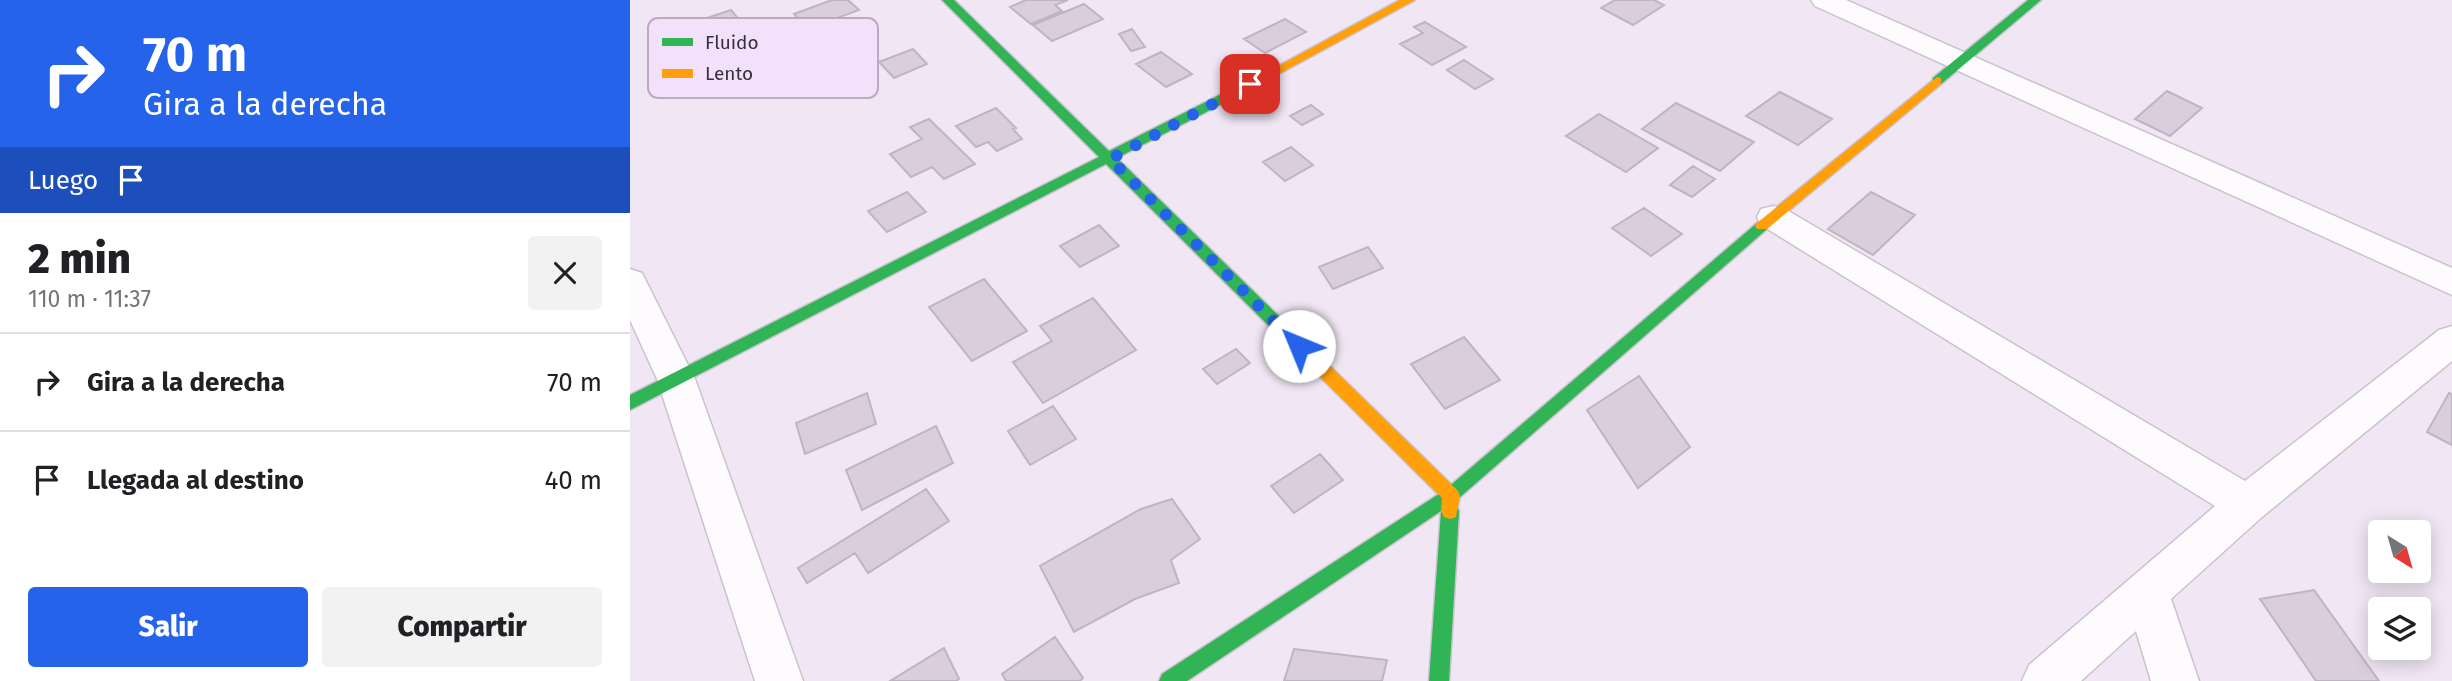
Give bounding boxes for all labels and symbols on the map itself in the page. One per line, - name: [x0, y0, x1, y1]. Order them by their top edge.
- legend: [648, 18, 878, 98]
- text: Fluido: [705, 31, 759, 54]
- pin: [1220, 54, 1280, 114]
- text: Lento: [705, 62, 753, 85]
- position arrow: [1262, 309, 1336, 383]
- north arrow: [2368, 520, 2431, 583]

